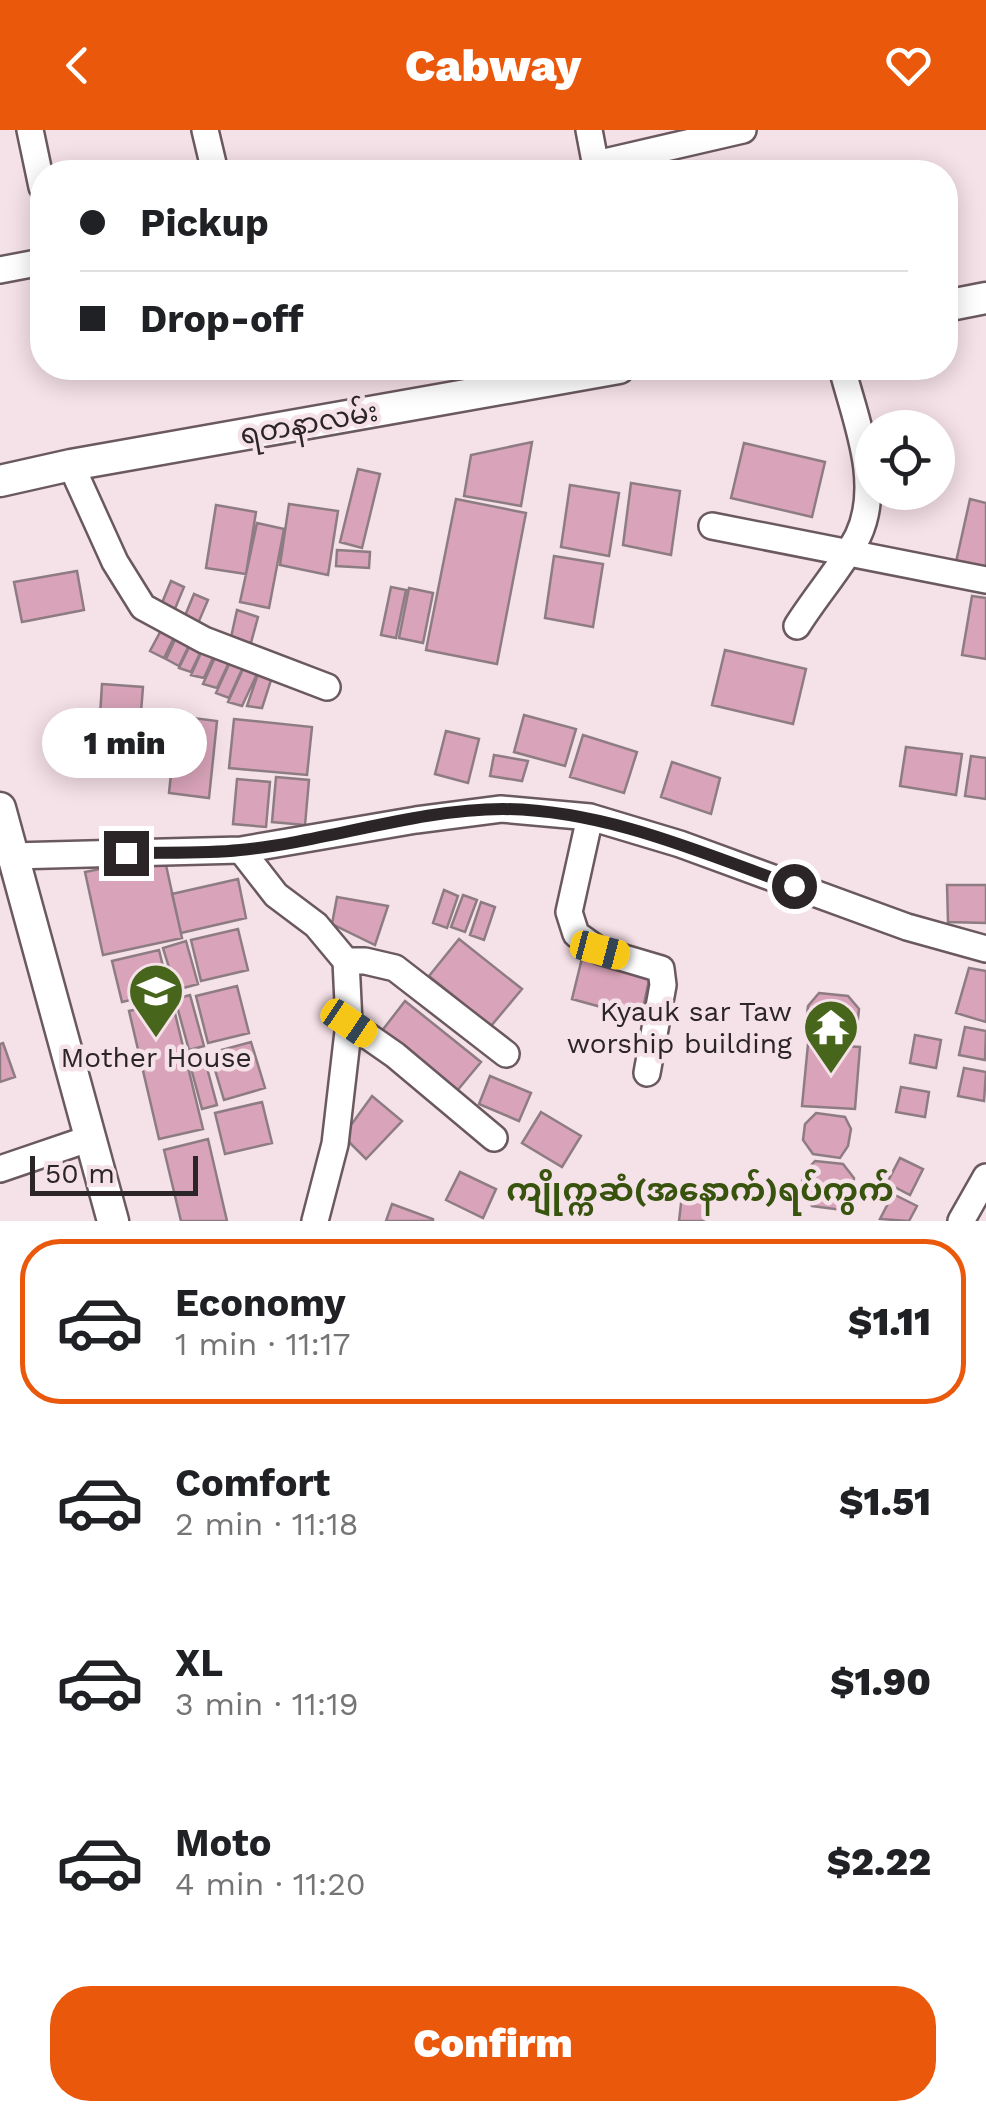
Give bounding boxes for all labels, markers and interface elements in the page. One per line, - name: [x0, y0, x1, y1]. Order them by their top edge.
- icon: back: [50, 38, 105, 93]
- icon: heart: [881, 38, 936, 93]
- text: Cabway: [405, 39, 581, 92]
- text: Pickup: [140, 201, 269, 245]
- text: Drop-off: [140, 297, 304, 341]
- street label: ရတနာလမ်း: [237, 393, 382, 457]
- map controls: [855, 410, 955, 510]
- button: locate: [855, 410, 955, 510]
- callout: 1 min: [44, 708, 208, 778]
- text: 1 min: [83, 724, 166, 762]
- route end: [104, 831, 149, 876]
- route start: [772, 864, 817, 909]
- car: [567, 928, 633, 972]
- school or university icon: Mother House: [126, 961, 186, 1040]
- car: [316, 994, 382, 1052]
- place label: Kyauk sar Taw worship building: [567, 995, 792, 1060]
- temple icon: Kyauk sar Taw worship building: [801, 997, 861, 1076]
- place label: Mother House: [60, 1041, 252, 1074]
- scale bar: [30, 1151, 198, 1196]
- text: 50 m: [45, 1157, 115, 1190]
- district label: ကျိုက္ကဆံ(အနောက်)ရပ်ကွက်: [506, 1168, 894, 1217]
- icon: car: [55, 1277, 145, 1367]
- text: Economy: [175, 1281, 346, 1325]
- text: $1.11: [848, 1300, 931, 1344]
- text: 1 min · 11:17: [175, 1325, 351, 1363]
- icon: car: [55, 1457, 145, 1547]
- text: Comfort: [175, 1461, 330, 1505]
- text: $1.51: [839, 1480, 931, 1524]
- text: 2 min · 11:18: [175, 1505, 358, 1543]
- icon: car: [55, 1637, 145, 1727]
- text: XL: [175, 1641, 223, 1685]
- text: $1.90: [830, 1660, 931, 1704]
- text: 3 min · 11:19: [175, 1685, 358, 1723]
- icon: car: [55, 1817, 145, 1907]
- text: Moto: [175, 1821, 271, 1865]
- text: $2.22: [827, 1840, 931, 1884]
- text: 4 min · 11:20: [175, 1865, 366, 1903]
- button: Confirm: [50, 1986, 936, 2101]

